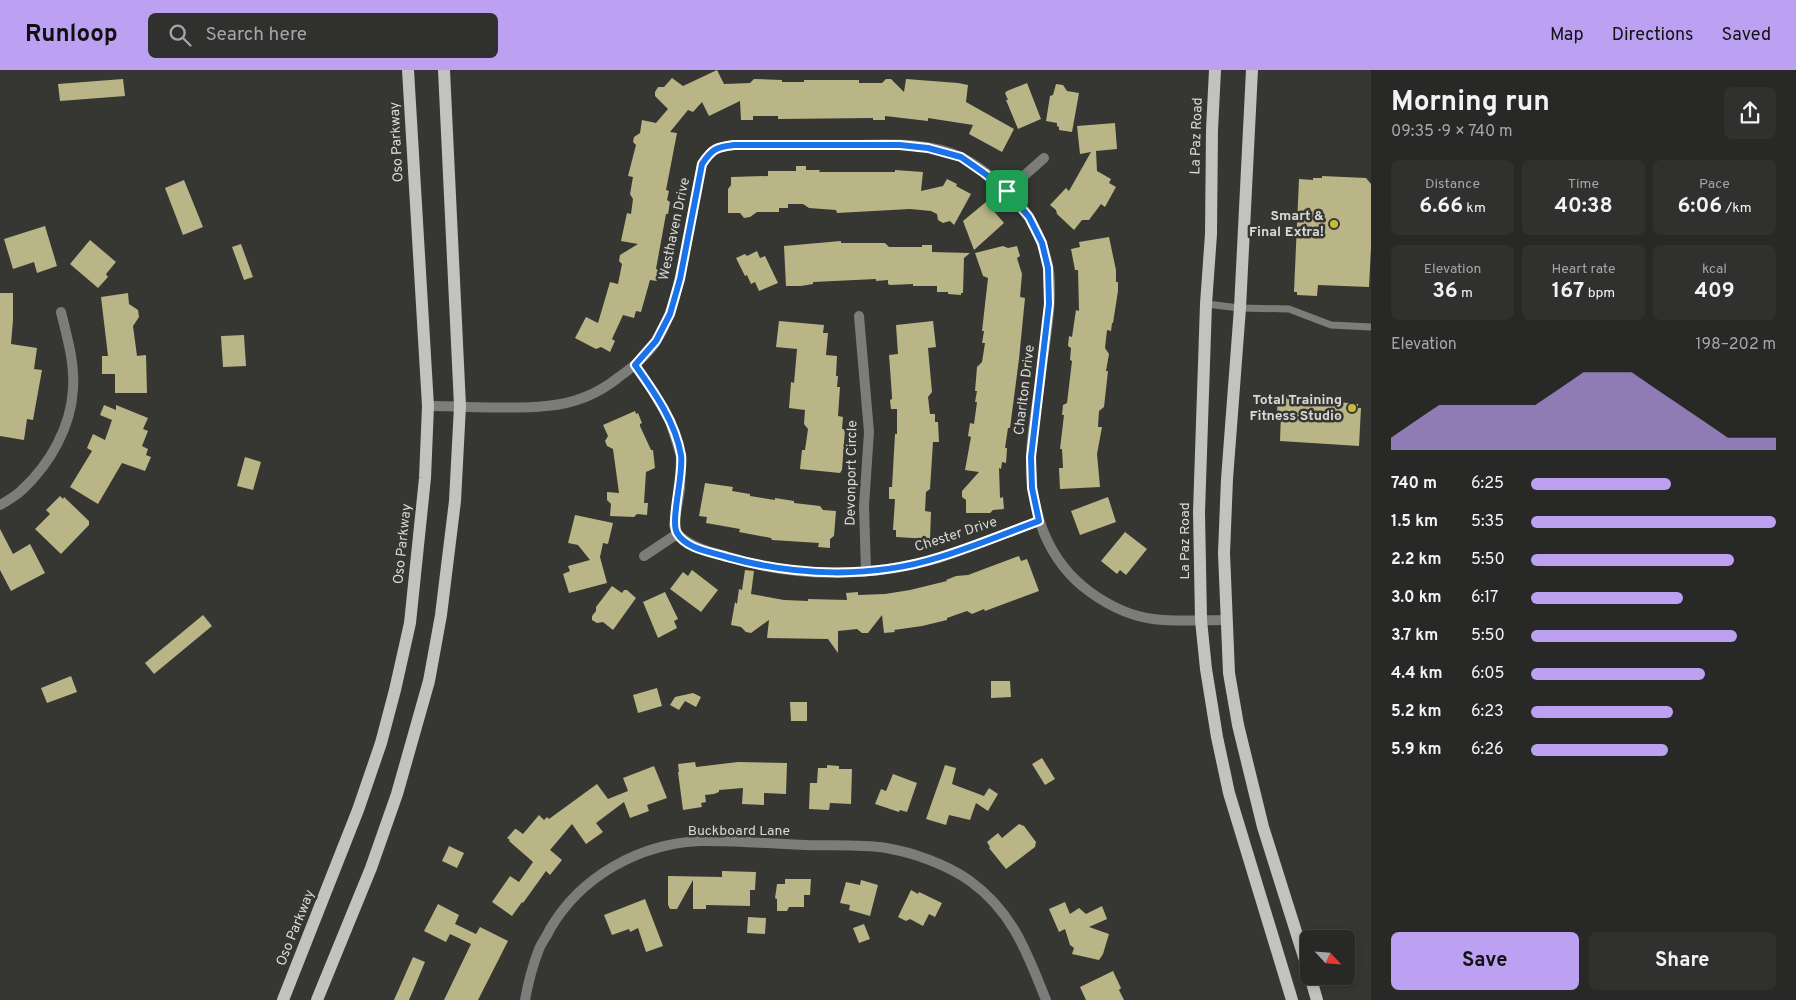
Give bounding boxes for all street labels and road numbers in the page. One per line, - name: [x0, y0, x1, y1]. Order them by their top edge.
- street label: La Paz Road: [1187, 97, 1207, 175]
- street label: Oso Parkway: [386, 101, 408, 183]
- street label: Westhaven Drive: [656, 176, 694, 282]
- street label: Charlton Drive: [1011, 344, 1039, 436]
- street label: Devonport Circle: [843, 420, 861, 526]
- street label: La Paz Road: [1177, 502, 1194, 580]
- street label: Oso Parkway: [390, 503, 416, 585]
- street label: Chester Drive: [913, 514, 999, 556]
- street label: Buckboard Lane: [688, 823, 790, 840]
- street label: Oso Parkway: [273, 887, 319, 969]

